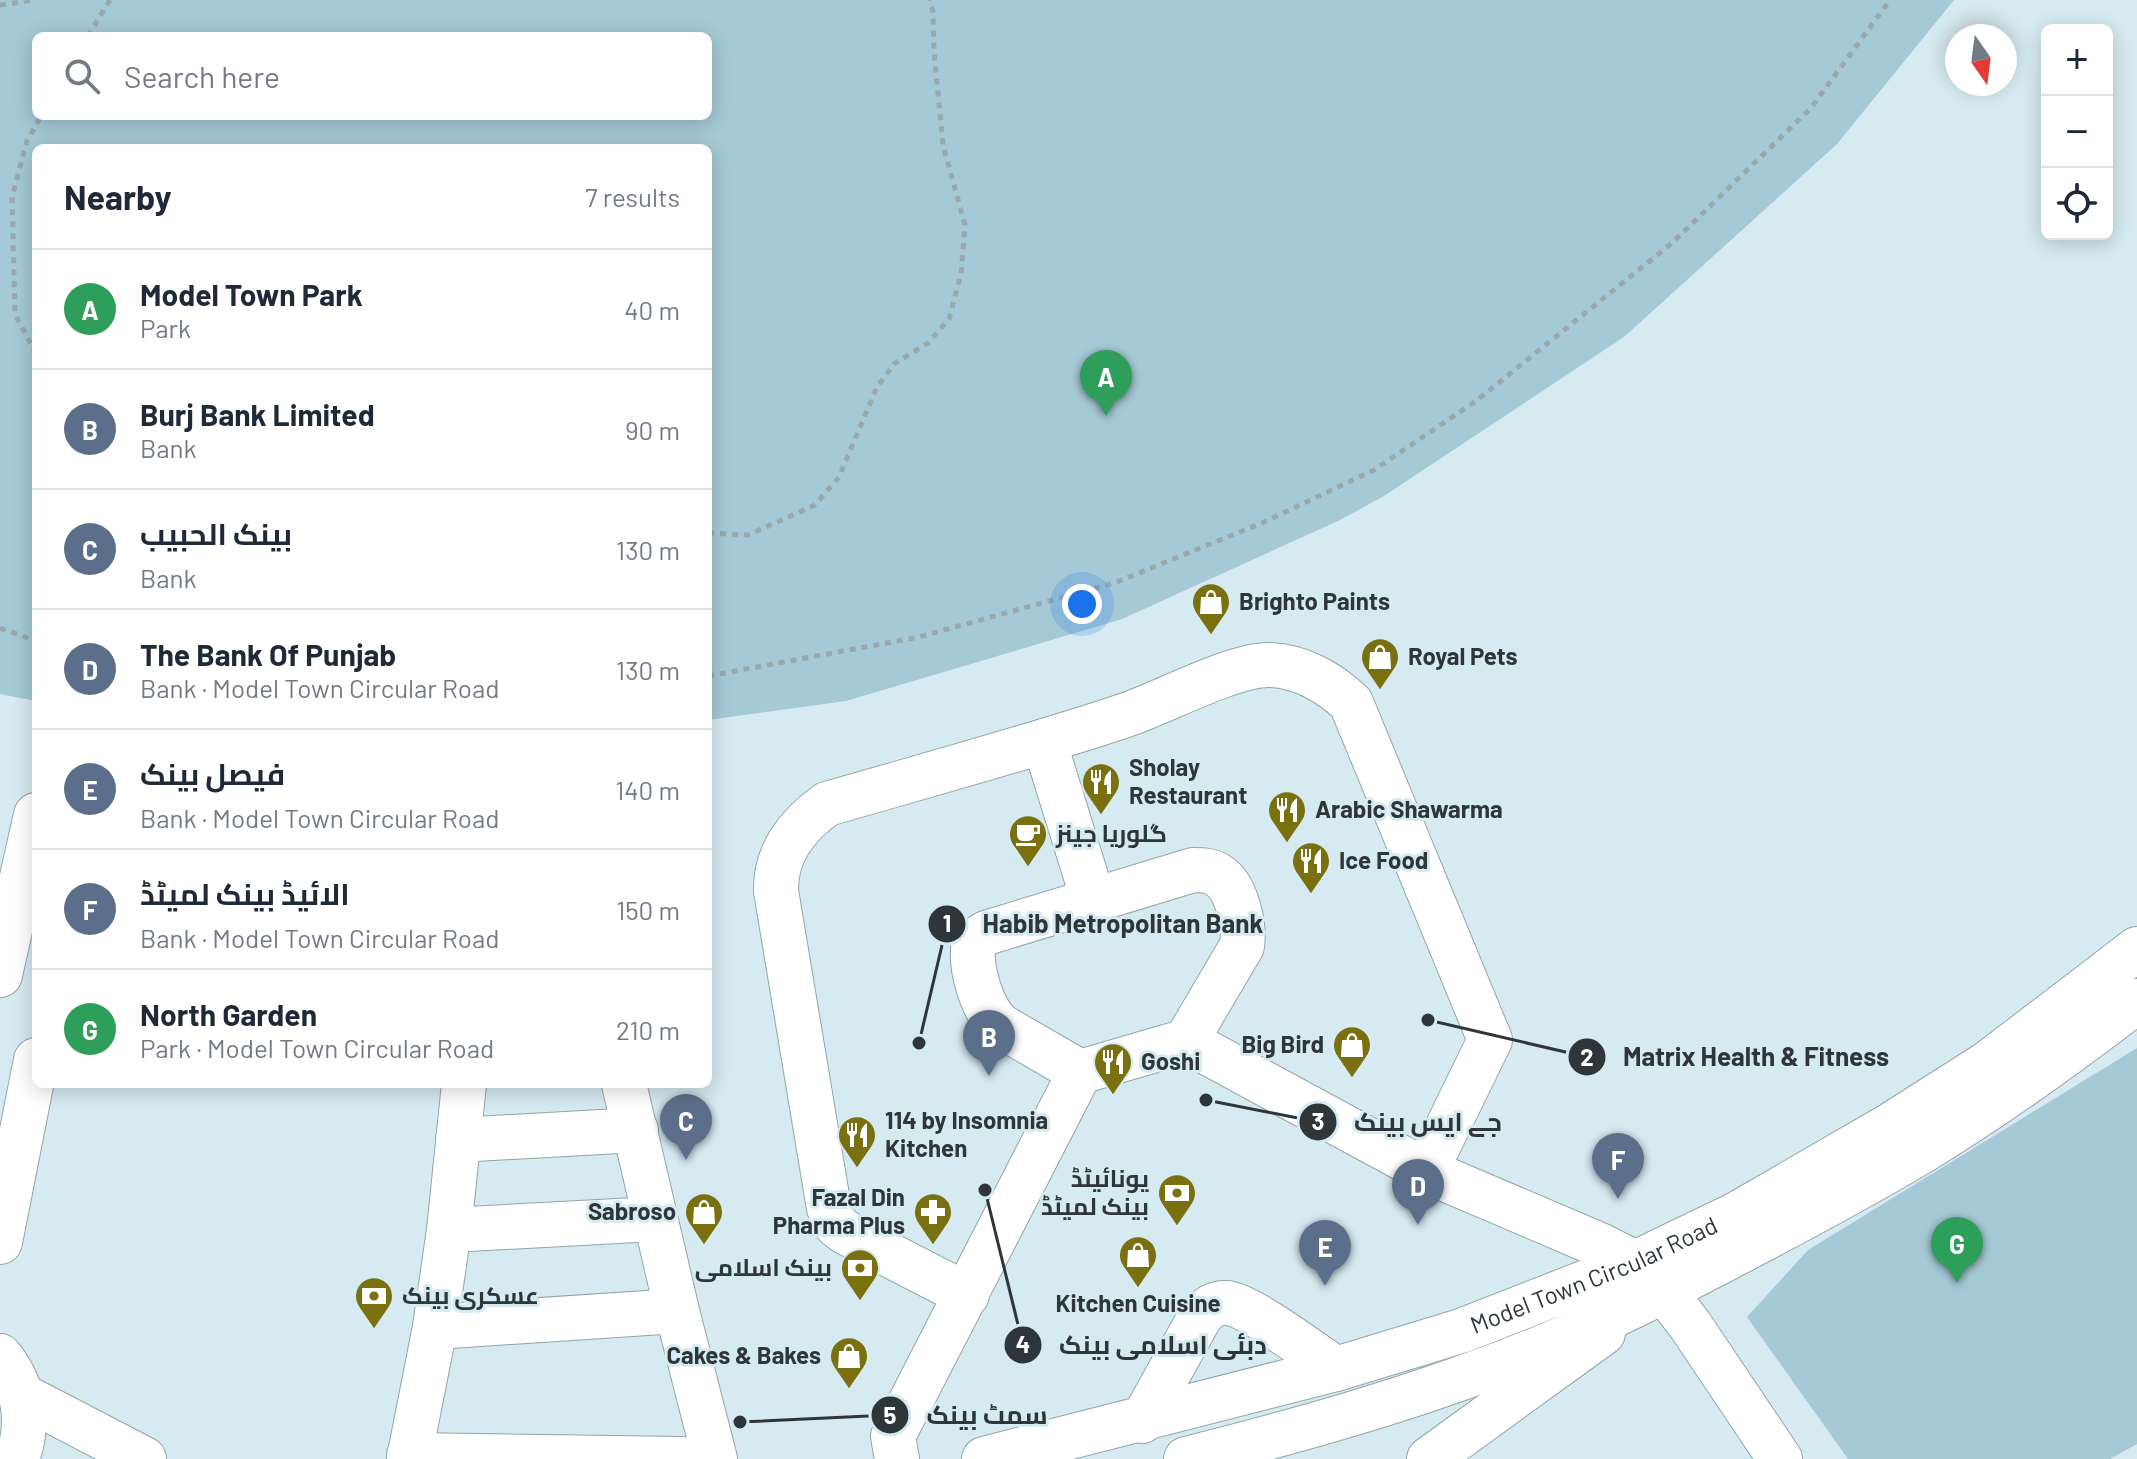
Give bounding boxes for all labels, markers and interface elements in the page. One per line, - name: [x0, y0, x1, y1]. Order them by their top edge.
- north arrow: [1945, 24, 2017, 96]
- map controls: [2041, 24, 2113, 240]
- button: +: [2041, 24, 2113, 96]
- search box: [32, 32, 712, 120]
- icon: search: [60, 54, 104, 98]
- text: Search here: [124, 58, 280, 94]
- button: −: [2041, 96, 2113, 168]
- button: locate: [2041, 168, 2113, 240]
- text: Nearby: [64, 176, 172, 217]
- text: 7 results: [585, 181, 680, 212]
- text: Model Town Park: [140, 276, 363, 312]
- text: A: [81, 294, 99, 325]
- text: 40 m: [624, 294, 680, 325]
- text: Park: [140, 312, 191, 343]
- pin: A: [1080, 350, 1132, 416]
- text: Burj Bank Limited: [140, 396, 375, 432]
- text: B: [82, 414, 98, 445]
- text: 90 m: [625, 414, 680, 445]
- text: Bank: [140, 432, 196, 463]
- text: بينک الحبيب: [140, 515, 292, 551]
- text: C: [82, 534, 98, 565]
- text: 130 m: [616, 534, 680, 565]
- text: Bank: [140, 562, 196, 593]
- shop icon: Brighto Paints: [1190, 581, 1232, 636]
- your location: [1062, 584, 1102, 624]
- place label: Brighto Paints: [1239, 586, 1390, 615]
- text: The Bank Of Punjab: [140, 636, 396, 672]
- shop icon: Royal Pets: [1359, 636, 1401, 691]
- place label: Royal Pets: [1408, 641, 1518, 670]
- text: D: [82, 654, 98, 685]
- text: 130 m: [616, 654, 680, 685]
- text: Bank · Model Town Circular Road: [140, 672, 500, 703]
- place label: Sholay Restaurant: [1129, 752, 1247, 809]
- text: فیصل بینک: [140, 755, 285, 791]
- restaurant icon: Sholay Restaurant: [1080, 761, 1122, 816]
- text: E: [82, 774, 98, 805]
- text: 140 m: [615, 774, 680, 805]
- restaurant icon: Arabic Shawarma: [1266, 789, 1308, 844]
- place label: Arabic Shawarma: [1315, 794, 1503, 823]
- text: Bank · Model Town Circular Road: [140, 802, 500, 833]
- cafe icon: گلوریا جینز: [1007, 813, 1049, 868]
- place label: گلوریا جینز: [1055, 818, 1167, 848]
- restaurant icon: Ice Food: [1290, 840, 1332, 895]
- place label: Ice Food: [1339, 845, 1428, 874]
- text: الائیڈ بینک لمیٹڈ: [140, 875, 350, 911]
- text: F: [83, 894, 97, 925]
- text: 150 m: [616, 894, 680, 925]
- callout: Habib Metropolitan Bank: [927, 899, 1280, 949]
- text: Habib Metropolitan Bank: [983, 907, 1264, 938]
- text: 1: [943, 908, 951, 937]
- text: Bank · Model Town Circular Road: [140, 922, 500, 953]
- text: North Garden: [140, 996, 317, 1032]
- pin: B: [963, 1010, 1015, 1076]
- text: G: [82, 1014, 98, 1045]
- text: 210 m: [616, 1014, 680, 1045]
- shop icon: Big Bird: [1331, 1024, 1373, 1079]
- place label: Big Bird: [1241, 1029, 1324, 1058]
- text: Park · Model Town Circular Road: [140, 1032, 494, 1063]
- callout: Matrix Health & Fitness: [1567, 1032, 1905, 1082]
- text: Matrix Health & Fitness: [1623, 1040, 1889, 1071]
- restaurant icon: Goshi: [1092, 1041, 1134, 1096]
- text: 2: [1580, 1042, 1594, 1071]
- place label: Goshi: [1141, 1046, 1200, 1075]
- pin: C: [660, 1094, 712, 1160]
- callout: جے ایس بینک: [1298, 1097, 1518, 1147]
- place label: 114 by Insomnia Kitchen: [885, 1105, 1048, 1162]
- text: جے ایس بینک: [1354, 1105, 1502, 1138]
- text: 3: [1312, 1106, 1324, 1135]
- restaurant icon: 114 by Insomnia Kitchen: [836, 1114, 878, 1169]
- pin: F: [1592, 1133, 1644, 1199]
- pin: D: [1392, 1159, 1444, 1225]
- place label: یونائیٹڈ بینک لمیٹڈ: [1041, 1163, 1149, 1220]
- bank icon: یونائیٹڈ بینک لمیٹڈ: [1156, 1172, 1198, 1227]
- place label: Fazal Din Pharma Plus: [773, 1182, 905, 1239]
- shop icon: Sabroso: [683, 1191, 725, 1246]
- pharmacy icon: Fazal Din Pharma Plus: [912, 1191, 954, 1246]
- place label: Sabroso: [588, 1196, 676, 1225]
- street label: Model Town Circular Road: [1466, 1210, 1722, 1339]
- pin: G: [1931, 1217, 1983, 1283]
- pin: E: [1299, 1220, 1351, 1286]
- shop icon: Kitchen Cuisine: [1117, 1234, 1159, 1289]
- bank icon: بینک اسلامی: [839, 1247, 881, 1302]
- place label: بینک اسلامی: [695, 1252, 832, 1282]
- bank icon: عسکری بینک: [353, 1275, 395, 1330]
- place label: عسکری بینک: [402, 1280, 539, 1310]
- place label: Kitchen Cuisine: [1055, 1288, 1221, 1317]
- callout: دبئی اسلامی بینک: [1003, 1320, 1283, 1370]
- text: دبئی اسلامی بینک: [1059, 1328, 1267, 1361]
- text: 4: [1016, 1329, 1030, 1358]
- shop icon: Cakes & Bakes: [828, 1335, 870, 1390]
- place label: Cakes & Bakes: [666, 1340, 821, 1369]
- callout: سمٹ بینک: [870, 1390, 1063, 1440]
- text: سمٹ بینک: [926, 1398, 1048, 1430]
- text: 5: [884, 1400, 897, 1429]

